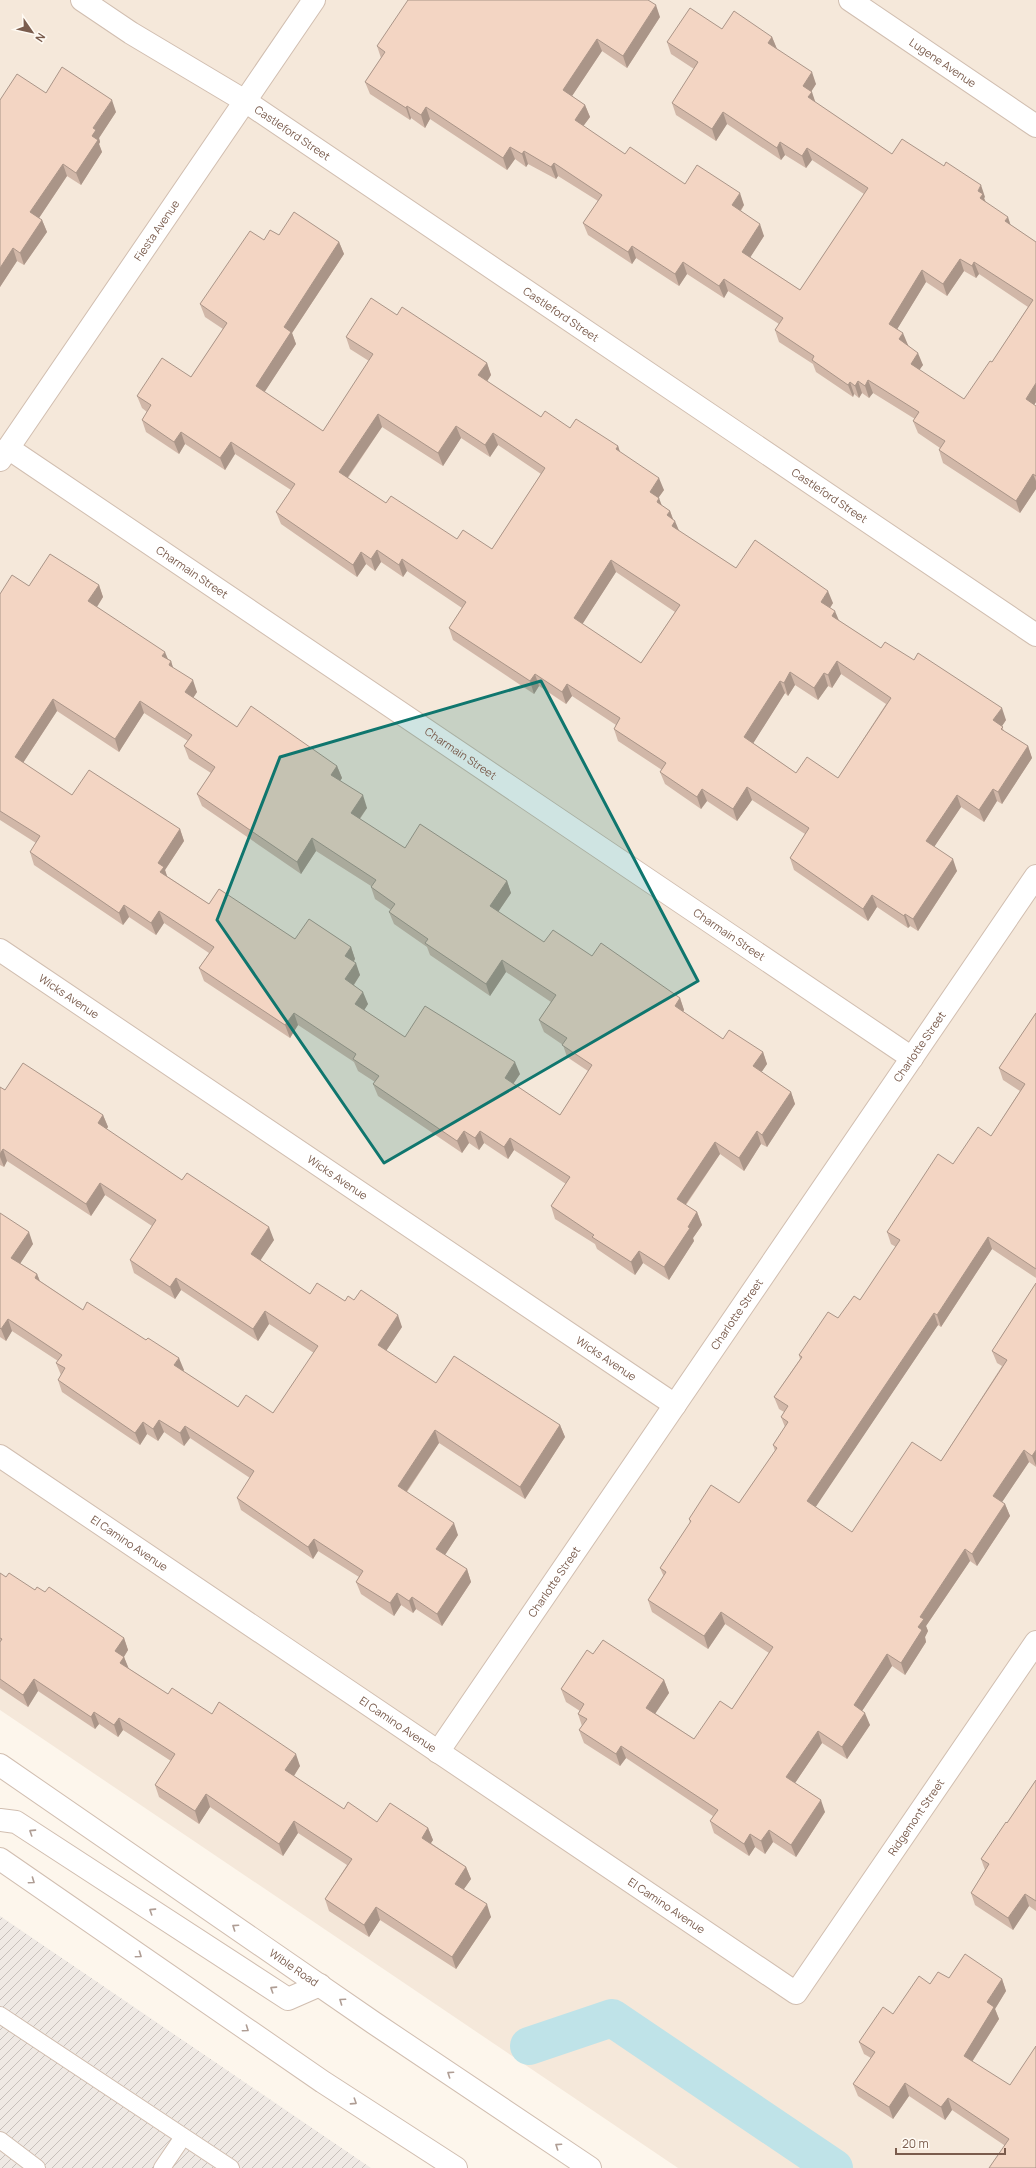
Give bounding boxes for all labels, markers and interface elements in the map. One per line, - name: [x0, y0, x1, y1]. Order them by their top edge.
- north arrow: [12, 12, 52, 52]
- text: N: [32, 30, 49, 45]
- street label: Lugene Avenue: [907, 34, 980, 91]
- street label: Castleford Street: [252, 102, 333, 164]
- street label: Fiesta Avenue: [130, 196, 183, 264]
- street label: Castleford Street: [520, 283, 602, 345]
- street label: Castleford Street: [789, 464, 871, 526]
- street label: Charmain Street: [153, 542, 231, 601]
- street label: Charmain Street: [422, 723, 500, 783]
- street label: Charmain Street: [691, 905, 768, 964]
- street label: Wicks Avenue: [36, 970, 103, 1022]
- street label: Charlotte Street: [890, 1008, 949, 1085]
- street label: Wicks Avenue: [305, 1151, 371, 1203]
- street label: Charlotte Street: [707, 1276, 766, 1352]
- street label: Wicks Avenue: [573, 1332, 640, 1384]
- street label: El Camino Avenue: [88, 1511, 172, 1575]
- street label: Charlotte Street: [524, 1543, 583, 1620]
- street label: El Camino Avenue: [357, 1693, 440, 1756]
- street label: Ridgemont Street: [884, 1776, 947, 1858]
- one-way arrow: [29, 1829, 36, 1837]
- street label: El Camino Avenue: [625, 1874, 709, 1937]
- one-way arrow: [28, 1876, 35, 1884]
- one-way arrow: [150, 1908, 157, 1915]
- one-way arrow: [232, 1924, 239, 1932]
- street label: Wible Road: [267, 1945, 322, 1990]
- one-way arrow: [135, 1950, 142, 1958]
- one-way arrow: [270, 1986, 277, 1994]
- one-way arrow: [340, 1999, 347, 2006]
- one-way arrow: [242, 2024, 249, 2032]
- one-way arrow: [447, 2071, 454, 2079]
- one-way arrow: [350, 2097, 357, 2105]
- scale bar: [896, 2130, 1005, 2156]
- text: 20 m: [902, 2135, 929, 2152]
- one-way arrow: [555, 2144, 562, 2151]

